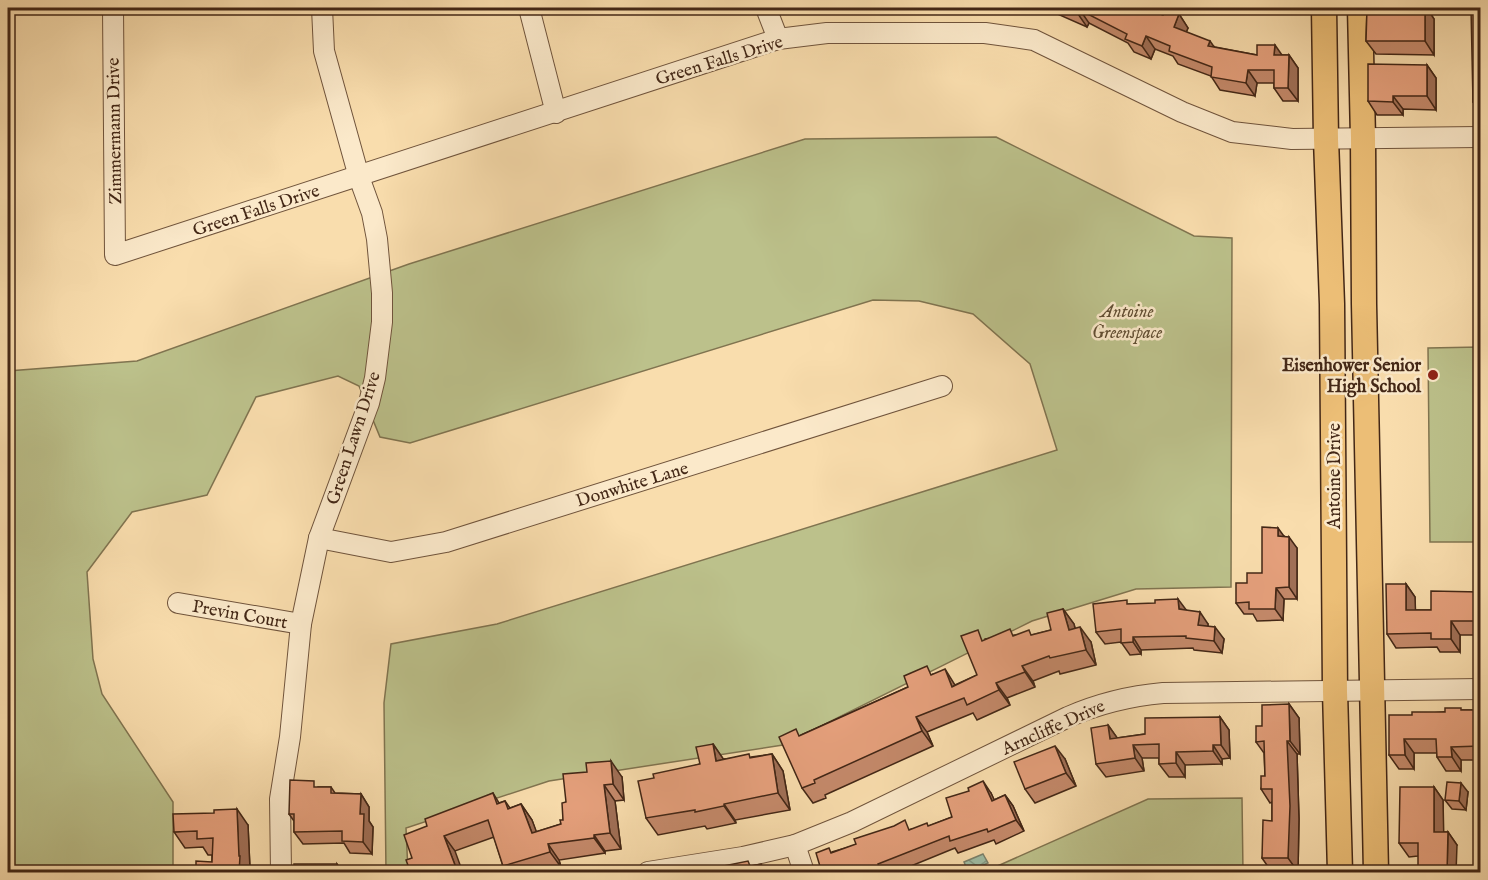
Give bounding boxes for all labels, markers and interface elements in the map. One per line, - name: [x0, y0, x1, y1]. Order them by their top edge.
- street label: Green Falls Drive: [653, 31, 786, 92]
- street label: Zimmermann Drive: [103, 57, 128, 205]
- street label: Green Falls Drive: [190, 180, 323, 243]
- park label: Antoine Greenspace: [1092, 301, 1162, 345]
- place label: Eisenhower Senior High School: [1282, 355, 1422, 399]
- marker: Eisenhower Senior High School: [1426, 368, 1440, 382]
- street label: Green Lawn Drive: [322, 369, 387, 508]
- street label: Antoine Drive: [1324, 423, 1347, 530]
- street label: Donwhite Lane: [573, 457, 691, 513]
- street label: Previn Court: [190, 596, 289, 635]
- street label: Arncliffe Drive: [997, 695, 1109, 762]

